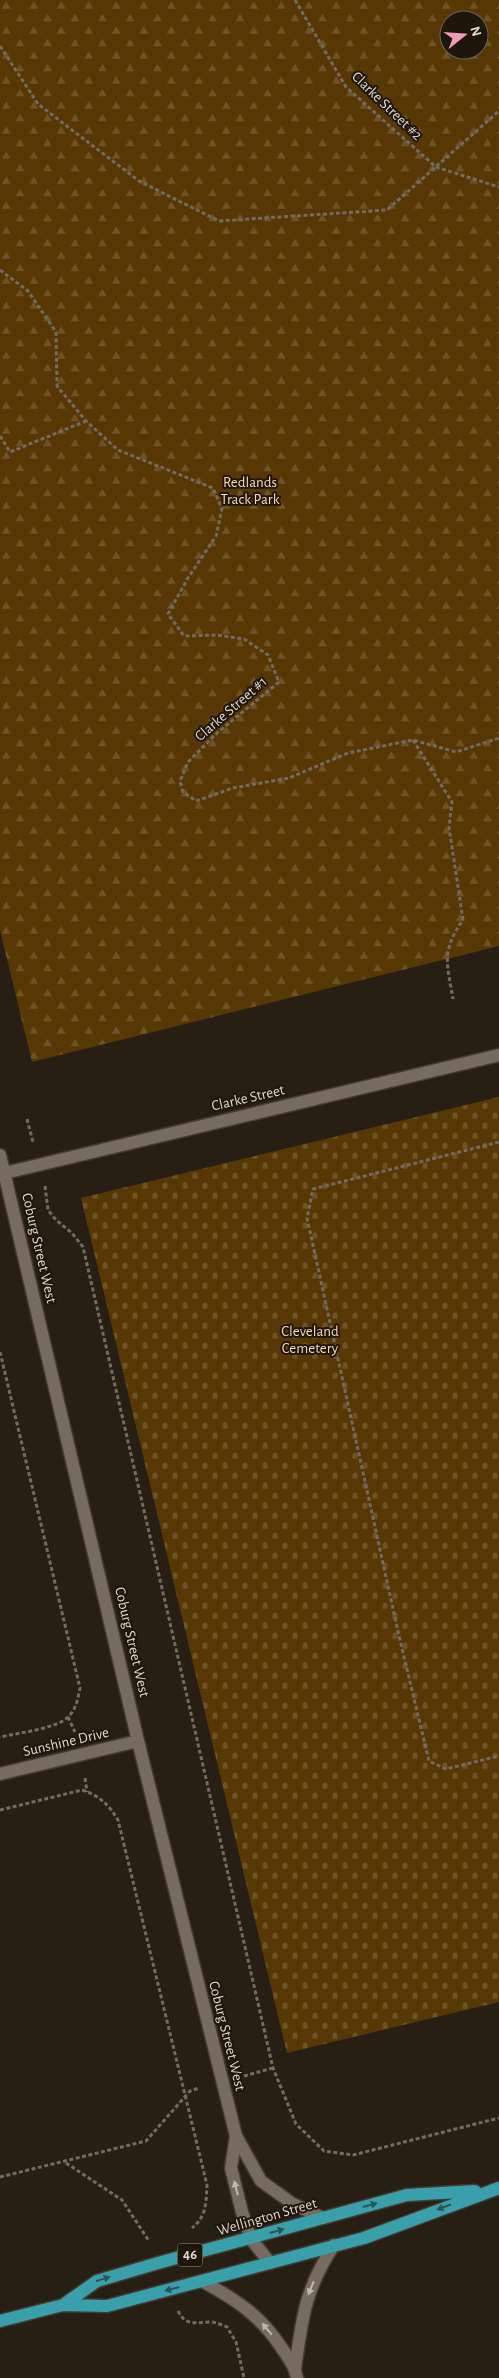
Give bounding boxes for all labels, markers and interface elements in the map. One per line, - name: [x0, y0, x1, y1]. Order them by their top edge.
- north arrow: [439, 10, 489, 60]
- text: N: [467, 25, 484, 38]
- street label: Clarke Street #2: [349, 69, 425, 143]
- park label: Redlands Track Park: [221, 475, 280, 507]
- street label: Clarke Street #1: [192, 674, 270, 744]
- street label: Clarke Street: [210, 1082, 286, 1114]
- street label: Coburg Street West: [19, 1192, 59, 1305]
- park label: Cleveland Cemetery: [281, 1324, 339, 1356]
- street label: Coburg Street West: [112, 1586, 152, 1699]
- street label: Sunshine Drive: [22, 1725, 110, 1759]
- street label: Coburg Street West: [206, 1980, 248, 2093]
- one-way arrow: [232, 2180, 240, 2195]
- street label: Wellington Street: [215, 2196, 319, 2238]
- one-way arrow: [363, 2201, 378, 2209]
- one-way arrow: [436, 2203, 451, 2211]
- one-way arrow: [269, 2227, 284, 2235]
- road number: 46: [178, 2244, 202, 2266]
- one-way arrow: [96, 2275, 111, 2282]
- one-way arrow: [307, 2281, 315, 2295]
- one-way arrow: [164, 2285, 179, 2293]
- one-way arrow: [262, 2322, 273, 2335]

